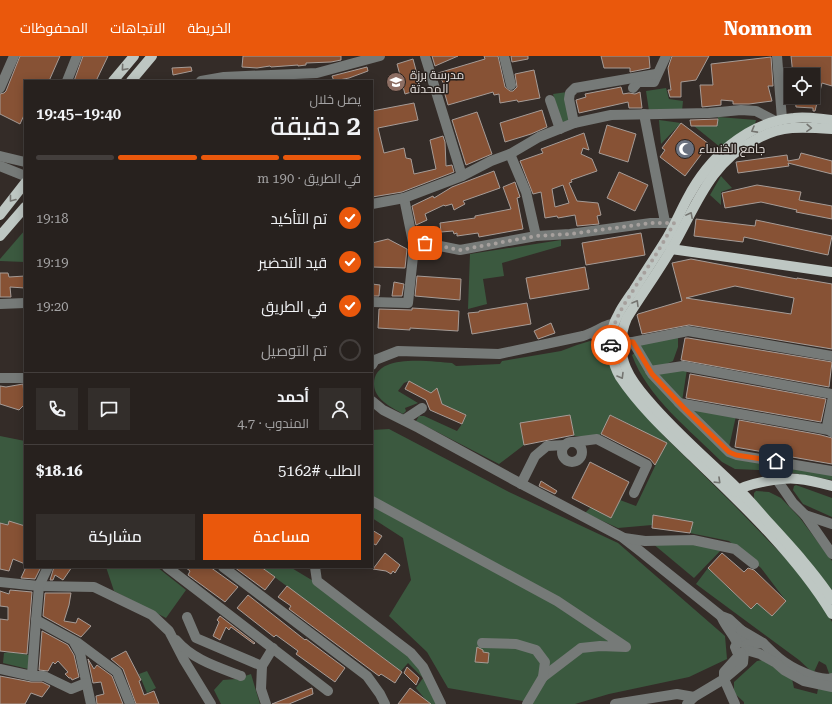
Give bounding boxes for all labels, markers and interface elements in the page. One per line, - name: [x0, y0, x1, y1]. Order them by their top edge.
- text: Nomnom: [724, 17, 812, 40]
- text: المحفوظات: [20, 20, 88, 36]
- text: الاتجاهات: [110, 20, 166, 36]
- text: الخريطة: [188, 20, 231, 36]
- one-way arrow: [121, 64, 128, 71]
- place label: مدرسة برزة المحدثة: [410, 68, 464, 96]
- map controls: [784, 68, 820, 104]
- button: locate: [784, 68, 820, 104]
- school or university icon: مدرسة برزة المحدثة: [385, 71, 407, 93]
- text: يصل خلال: [309, 92, 361, 107]
- text: 19:40–19:45: [36, 105, 121, 123]
- text: 2 دقيقة: [271, 111, 361, 141]
- one-way arrow: [806, 123, 812, 132]
- one-way arrow: [750, 126, 758, 133]
- mosque icon: جامع الخنساء: [674, 138, 696, 160]
- place label: جامع الخنساء: [699, 142, 765, 157]
- text: في الطريق · 190 m: [257, 171, 361, 186]
- one-way arrow: [10, 194, 17, 201]
- icon: check: [339, 207, 361, 229]
- text: تم التأكيد: [271, 210, 327, 228]
- text: 19:18: [36, 211, 68, 226]
- one-way arrow: [685, 212, 692, 219]
- pin: [408, 226, 442, 260]
- icon: bag: [414, 232, 436, 254]
- icon: check: [339, 251, 361, 273]
- text: قيد التحضير: [258, 254, 327, 272]
- text: 19:19: [36, 255, 68, 270]
- icon: check: [339, 295, 361, 317]
- text: في الطريق: [261, 298, 327, 316]
- text: 19:20: [36, 299, 68, 314]
- one-way arrow: [631, 300, 639, 307]
- courier: [591, 325, 631, 365]
- icon: car: [600, 334, 622, 356]
- text: تم التوصيل: [261, 342, 327, 360]
- one-way arrow: [616, 372, 623, 379]
- button: phone: [36, 388, 78, 430]
- button: chat: [88, 388, 130, 430]
- text: أحمد: [277, 388, 309, 406]
- button: person: [319, 388, 361, 430]
- text: المندوب · 4.7: [237, 416, 309, 431]
- pin: [759, 444, 793, 478]
- icon: home: [765, 450, 787, 472]
- text: $18.16: [36, 462, 83, 480]
- text: الطلب #5162: [278, 462, 361, 480]
- one-way arrow: [713, 477, 721, 484]
- button: مشاركة: [36, 514, 195, 560]
- button: مساعدة: [203, 514, 361, 560]

